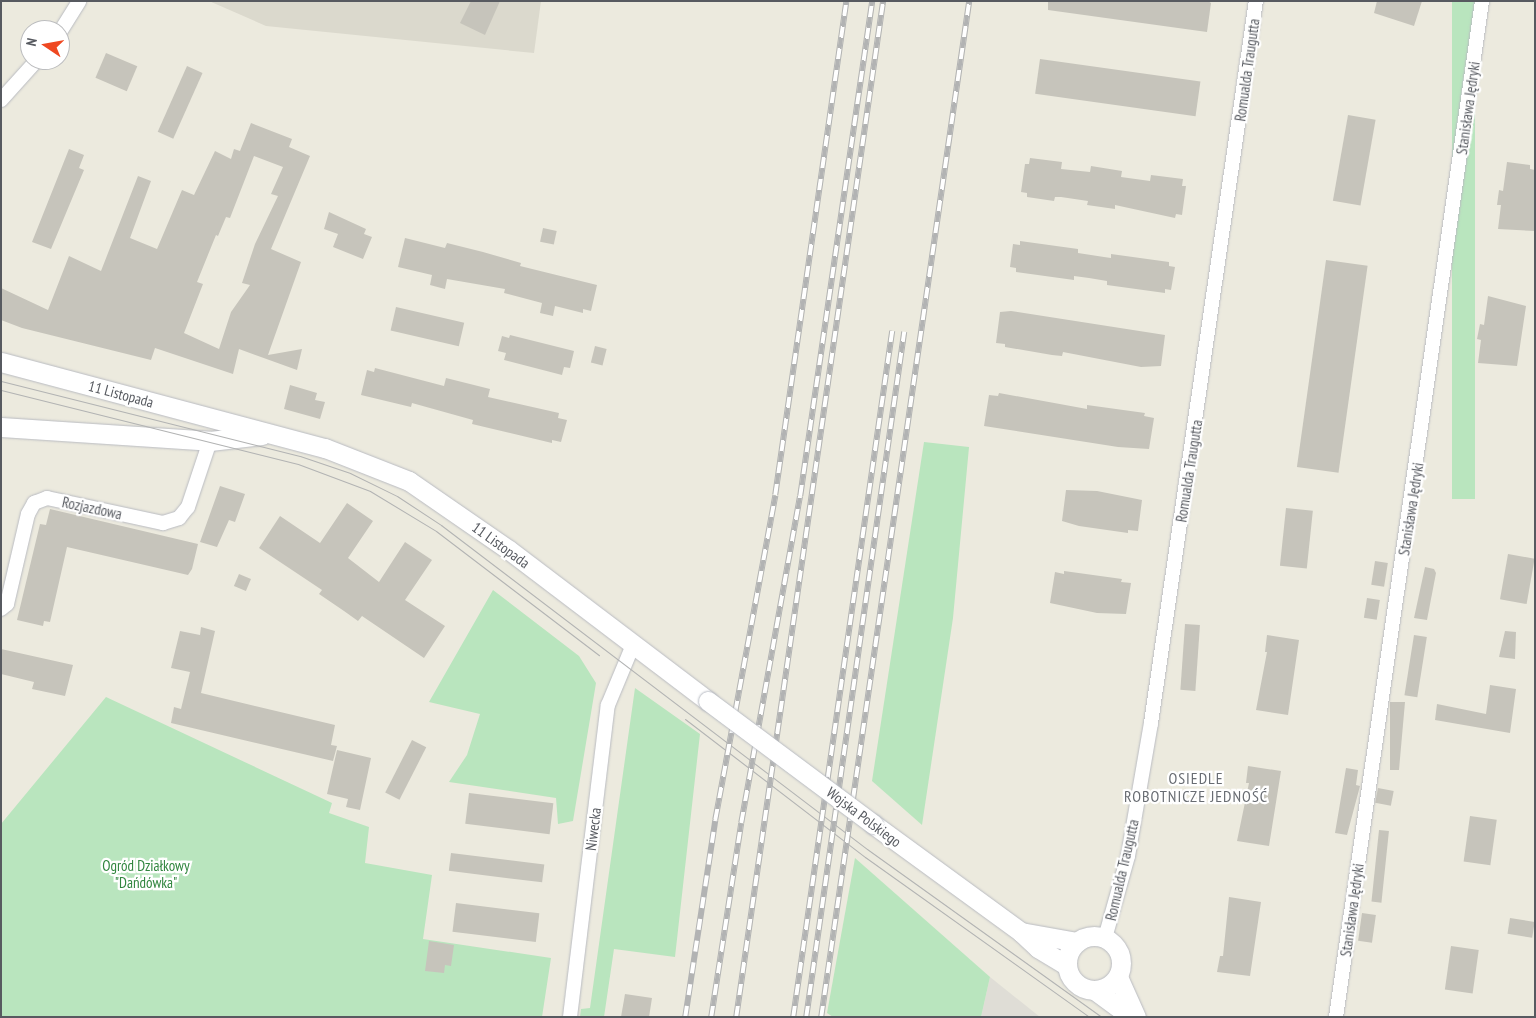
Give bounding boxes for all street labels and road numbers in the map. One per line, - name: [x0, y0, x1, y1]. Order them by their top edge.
- street label: Romualda Traugutta: [1231, 17, 1263, 123]
- street label: Stanisława Jędryki: [1453, 60, 1483, 156]
- street label: 11 Listopada: [86, 377, 156, 411]
- street label: Romualda Traugutta: [1172, 418, 1206, 524]
- street label: Stanisława Jędryki: [1395, 461, 1427, 557]
- street label: Rozjazdowa: [60, 493, 124, 523]
- street label: 11 Listopada: [469, 518, 533, 572]
- street label: Wojska Polskiego: [823, 783, 905, 851]
- street label: Niwecka: [581, 806, 605, 852]
- street label: Romualda Traugutta: [1102, 817, 1142, 923]
- street label: Stanisława Jędryki: [1337, 862, 1367, 958]

